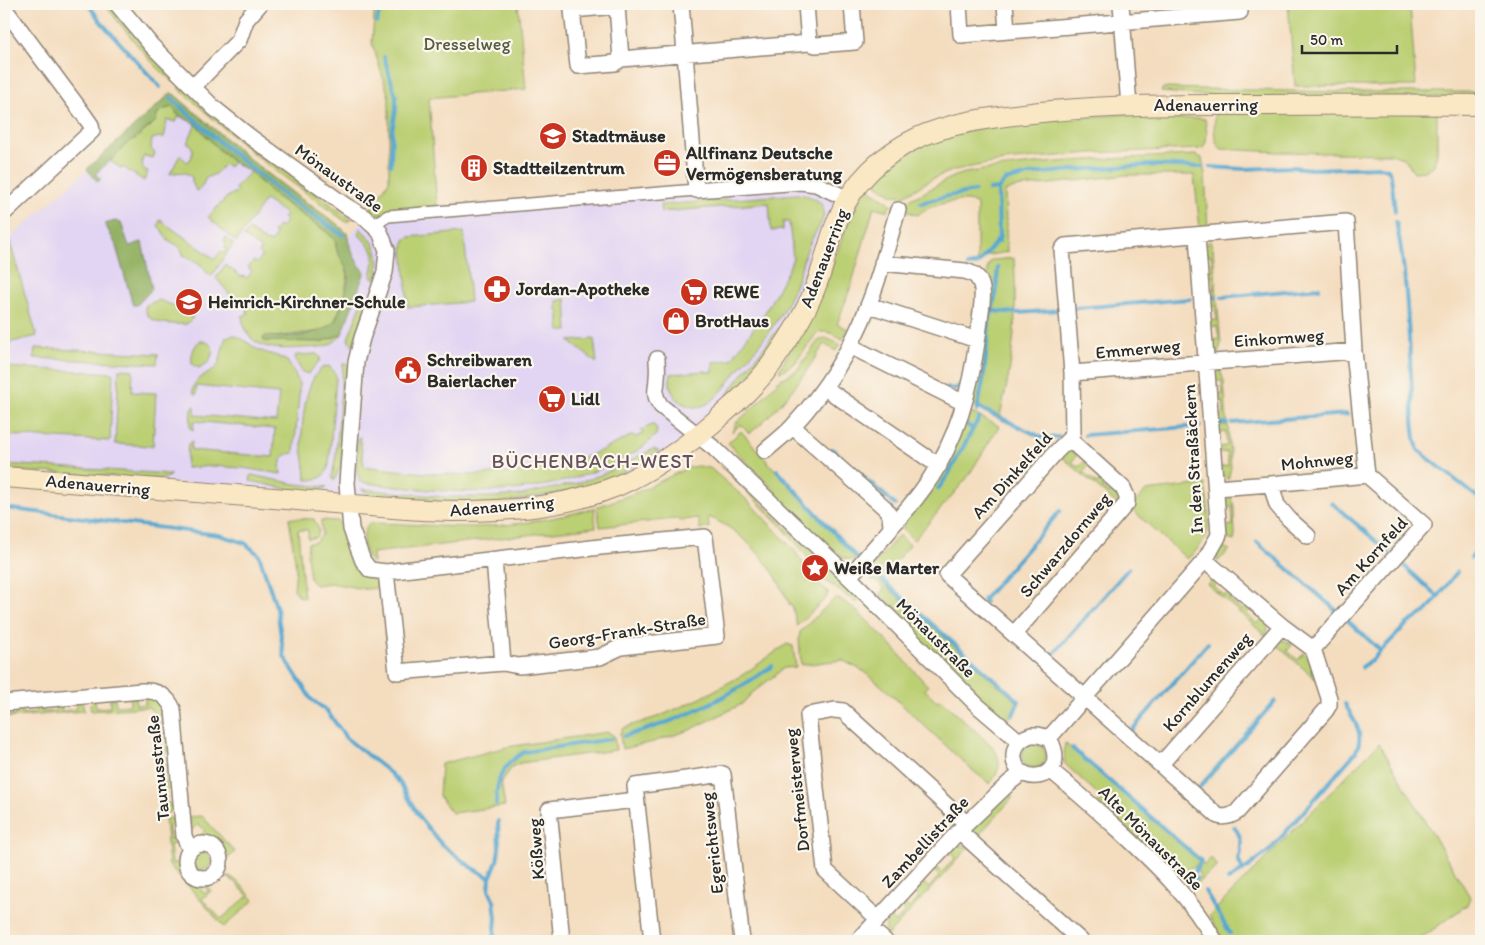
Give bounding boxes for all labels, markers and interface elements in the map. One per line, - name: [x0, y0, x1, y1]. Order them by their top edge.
- scale bar: [1302, 22, 1398, 54]
- text: 50 m: [1310, 31, 1343, 49]
- park label: Dresselweg: [423, 33, 512, 55]
- street label: Adenauerring: [1154, 94, 1259, 116]
- school or university icon: Stadtmäuse: [538, 121, 568, 151]
- place label: Stadtmäuse: [572, 125, 666, 147]
- street label: Mönaustraße: [291, 139, 387, 217]
- place label: Allfinanz Deutsche Vermögensberatung: [685, 142, 843, 185]
- office icon: Allfinanz Deutsche Vermögensberatung: [652, 148, 682, 178]
- building icon: Stadtteilzentrum: [459, 153, 489, 183]
- place label: Stadtteilzentrum: [493, 157, 625, 179]
- street label: Adenauerring: [795, 204, 853, 311]
- pharmacy icon: Jordan-Apotheke: [482, 274, 512, 304]
- supermarket icon: REWE: [679, 277, 709, 307]
- place label: Jordan-Apotheke: [515, 278, 650, 300]
- place label: REWE: [713, 281, 759, 303]
- school or university icon: Heinrich-Kirchner-Schule: [174, 287, 204, 317]
- place label: Heinrich-Kirchner-Schule: [208, 291, 406, 313]
- shop icon: BrotHaus: [661, 306, 691, 336]
- place label: BrotHaus: [695, 310, 769, 332]
- street label: Einkornweg: [1233, 324, 1326, 352]
- street label: Emmerweg: [1095, 334, 1182, 364]
- place label: Schreibwaren Baierlacher: [427, 349, 533, 392]
- public building icon: Schreibwaren Baierlacher: [393, 355, 423, 385]
- supermarket icon: Lidl: [537, 384, 567, 414]
- street label: In den Straßäckern: [1178, 384, 1208, 534]
- place label: Lidl: [571, 388, 601, 410]
- street label: Am Dinkelfeld: [967, 427, 1057, 523]
- street label: Mohnweg: [1280, 446, 1355, 476]
- district label: BÜCHENBACH-WEST: [491, 449, 695, 473]
- street label: Adenauerring: [45, 469, 152, 501]
- street label: Schwarzdornweg: [1015, 487, 1116, 602]
- street label: Adenauerring: [449, 490, 556, 522]
- street label: Am Kornfeld: [1330, 512, 1412, 600]
- place icon: Weiße Marter: [800, 553, 830, 583]
- place label: Weiße Marter: [834, 557, 940, 579]
- street label: Mönaustraße: [892, 594, 980, 682]
- street label: Georg-Frank-Straße: [547, 608, 707, 654]
- street label: Kornblumenweg: [1158, 627, 1257, 736]
- street label: Taunusstraße: [142, 714, 174, 822]
- street label: Dorfmeisterweg: [780, 726, 814, 853]
- street label: Alte Mönaustraße: [1094, 781, 1208, 895]
- street label: Egerichtsweg: [696, 790, 728, 895]
- street label: Zambellistraße: [877, 791, 973, 893]
- street label: Kößweg: [523, 817, 549, 881]

